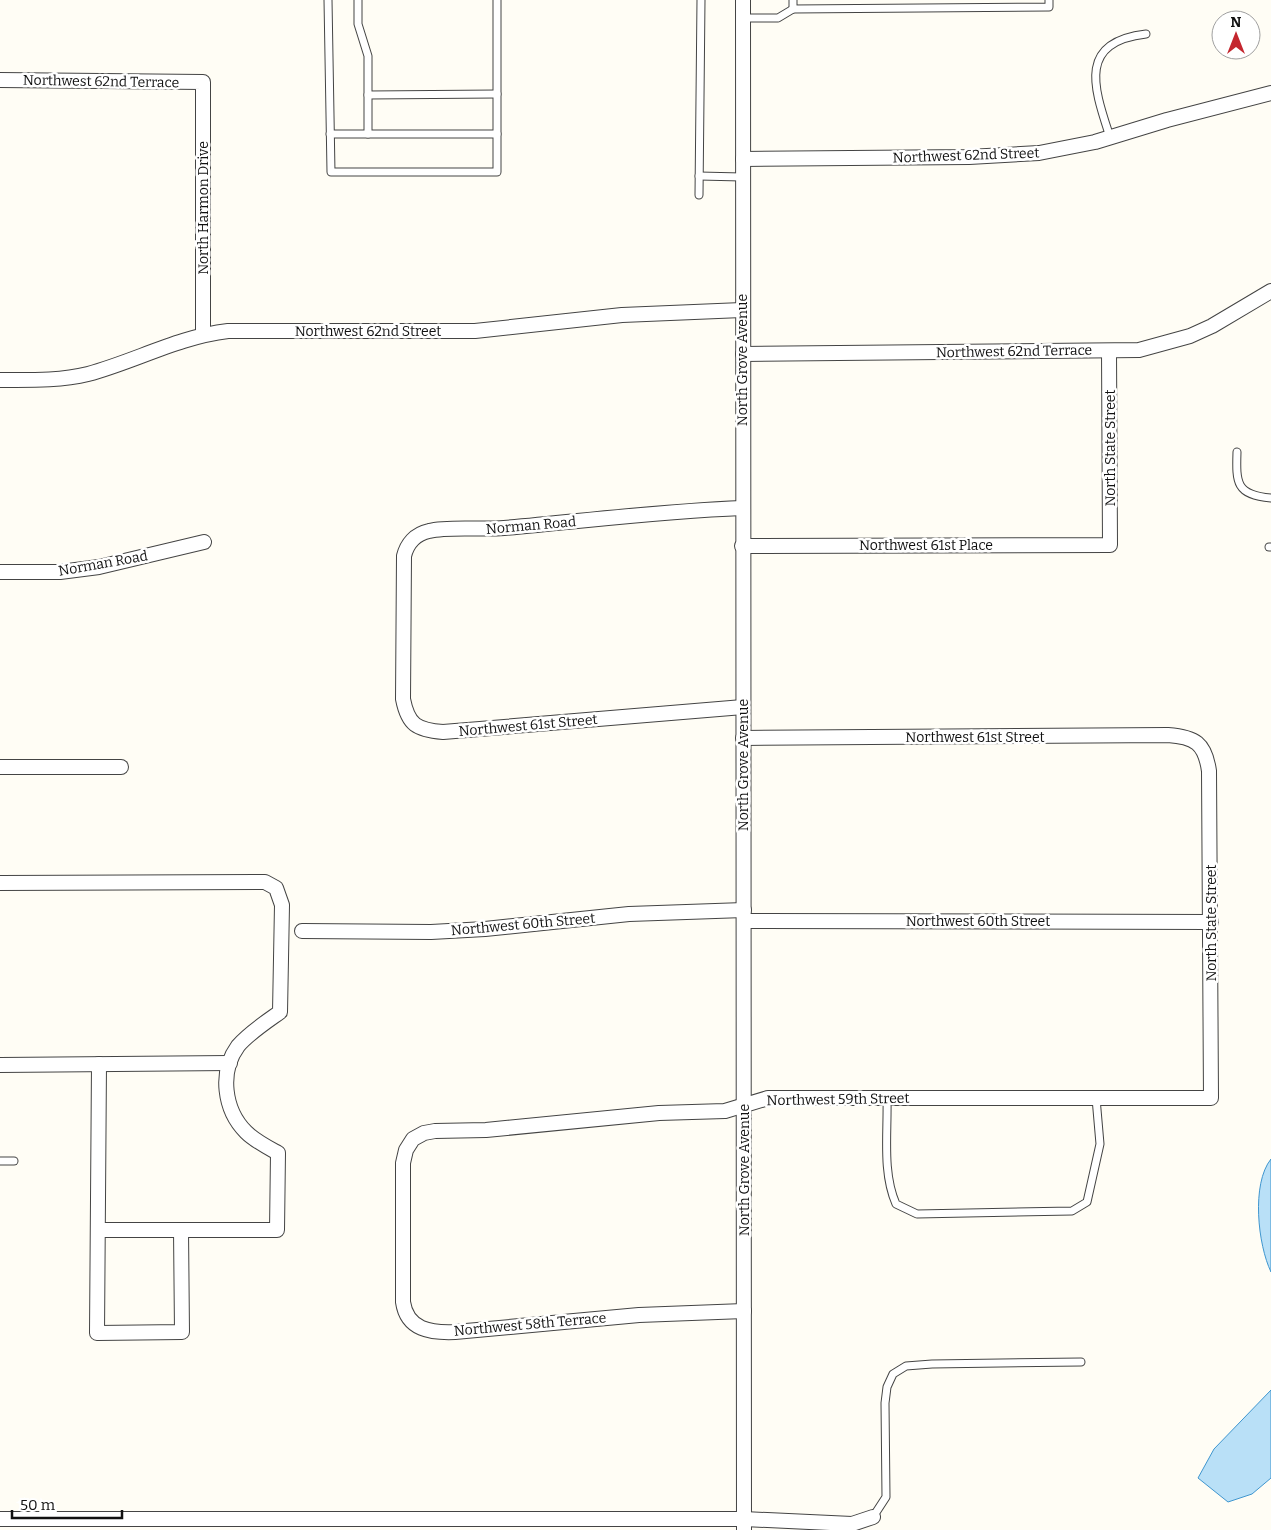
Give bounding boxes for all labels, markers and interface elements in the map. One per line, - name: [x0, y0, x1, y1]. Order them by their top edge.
- north arrow: [1211, 10, 1261, 60]
- text: N: [1231, 14, 1242, 31]
- street label: Northwest 62nd Terrace: [23, 72, 179, 91]
- street label: North Harmon Drive: [195, 141, 212, 275]
- street label: Northwest 62nd Street: [892, 144, 1040, 167]
- street label: North Grove Avenue: [734, 294, 751, 426]
- street label: Northwest 62nd Street: [295, 323, 441, 340]
- street label: Northwest 62nd Terrace: [936, 342, 1092, 361]
- street label: North State Street: [1102, 389, 1119, 507]
- street label: Norman Road: [485, 513, 577, 538]
- street label: Northwest 61st Place: [859, 537, 993, 554]
- street label: Norman Road: [57, 547, 149, 580]
- street label: North Grove Avenue: [735, 699, 752, 831]
- street label: Northwest 61st Street: [458, 711, 598, 740]
- street label: Northwest 61st Street: [905, 729, 1045, 746]
- street label: North State Street: [1203, 864, 1220, 982]
- street label: Northwest 60th Street: [450, 910, 596, 939]
- street label: Northwest 60th Street: [906, 913, 1050, 930]
- street label: Northwest 59th Street: [766, 1090, 910, 1109]
- street label: North Grove Avenue: [736, 1104, 753, 1236]
- street label: Northwest 58th Terrace: [453, 1309, 607, 1340]
- scale bar: [12, 1488, 122, 1520]
- text: 50 m: [20, 1496, 56, 1514]

